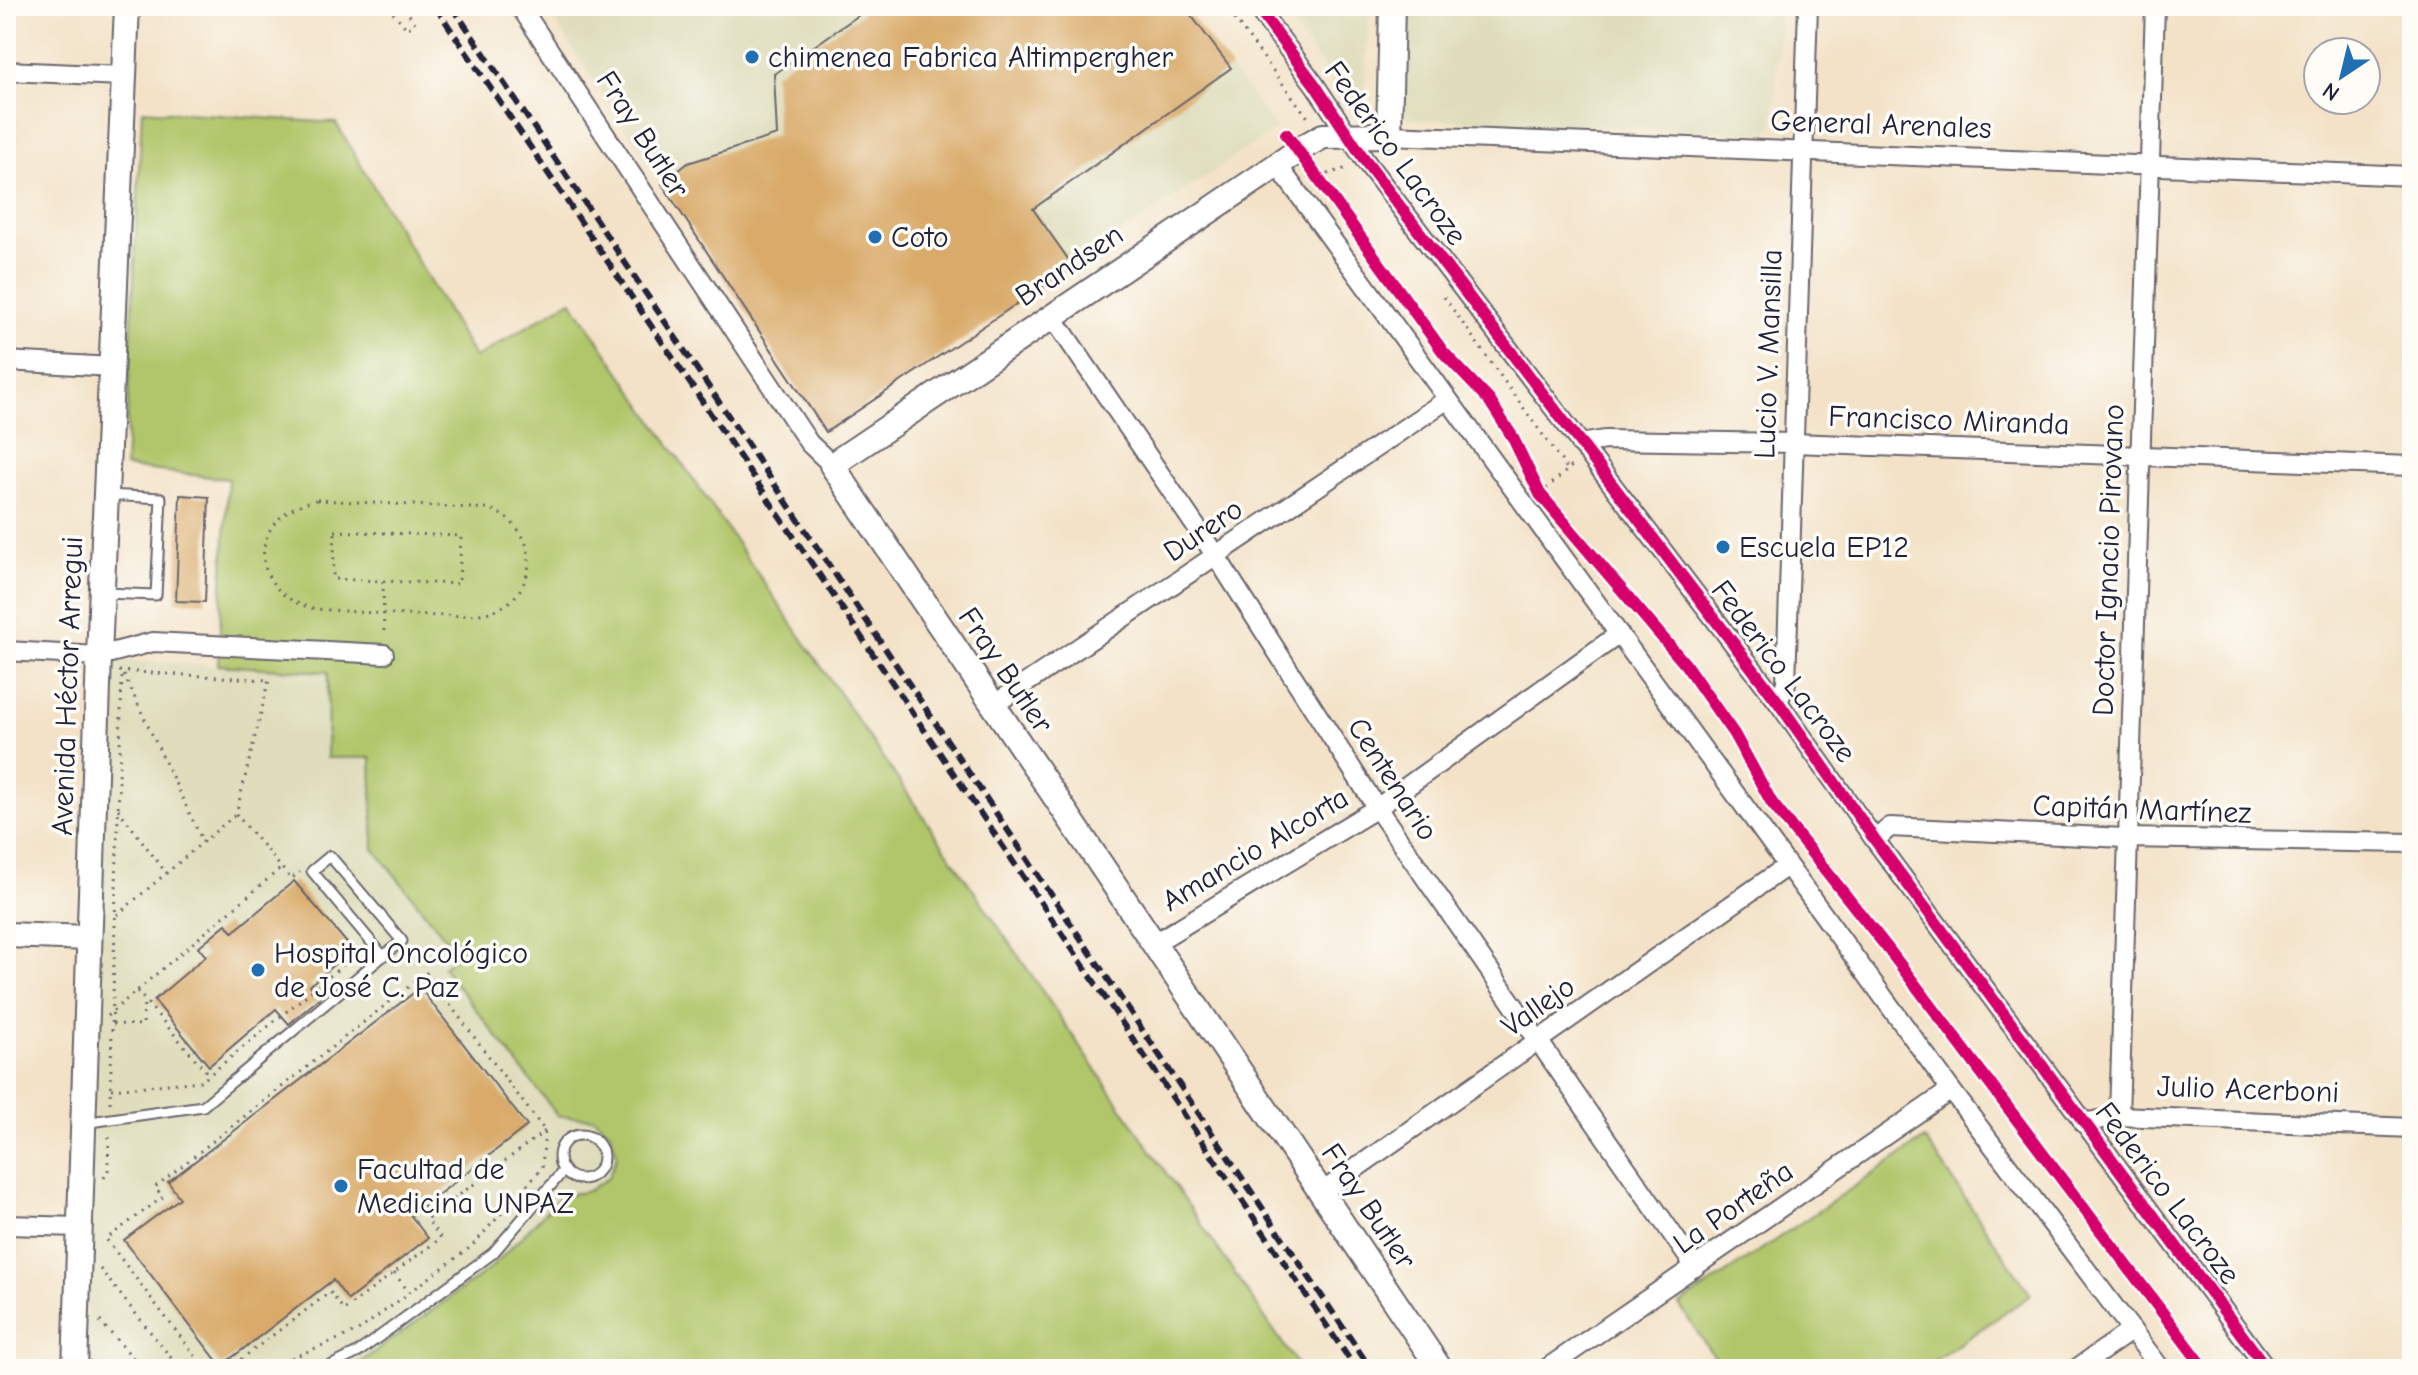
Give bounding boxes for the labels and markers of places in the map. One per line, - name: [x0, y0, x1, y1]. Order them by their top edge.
- place label: chimenea Fabrica Altimpergher: [768, 40, 1173, 75]
- marker: chimenea Fabrica Altimpergher: [743, 48, 761, 66]
- place label: Coto: [891, 220, 949, 255]
- marker: Coto: [866, 228, 884, 246]
- place label: Escuela EP12: [1739, 530, 1909, 565]
- marker: Escuela EP12: [1714, 538, 1732, 556]
- place label: Hospital Oncológico de José C. Paz: [274, 936, 528, 1005]
- marker: Hospital Oncológico de José C. Paz: [249, 961, 267, 979]
- place label: Facultad de Medicina UNPAZ: [357, 1152, 574, 1221]
- marker: Facultad de Medicina UNPAZ: [332, 1177, 350, 1195]

